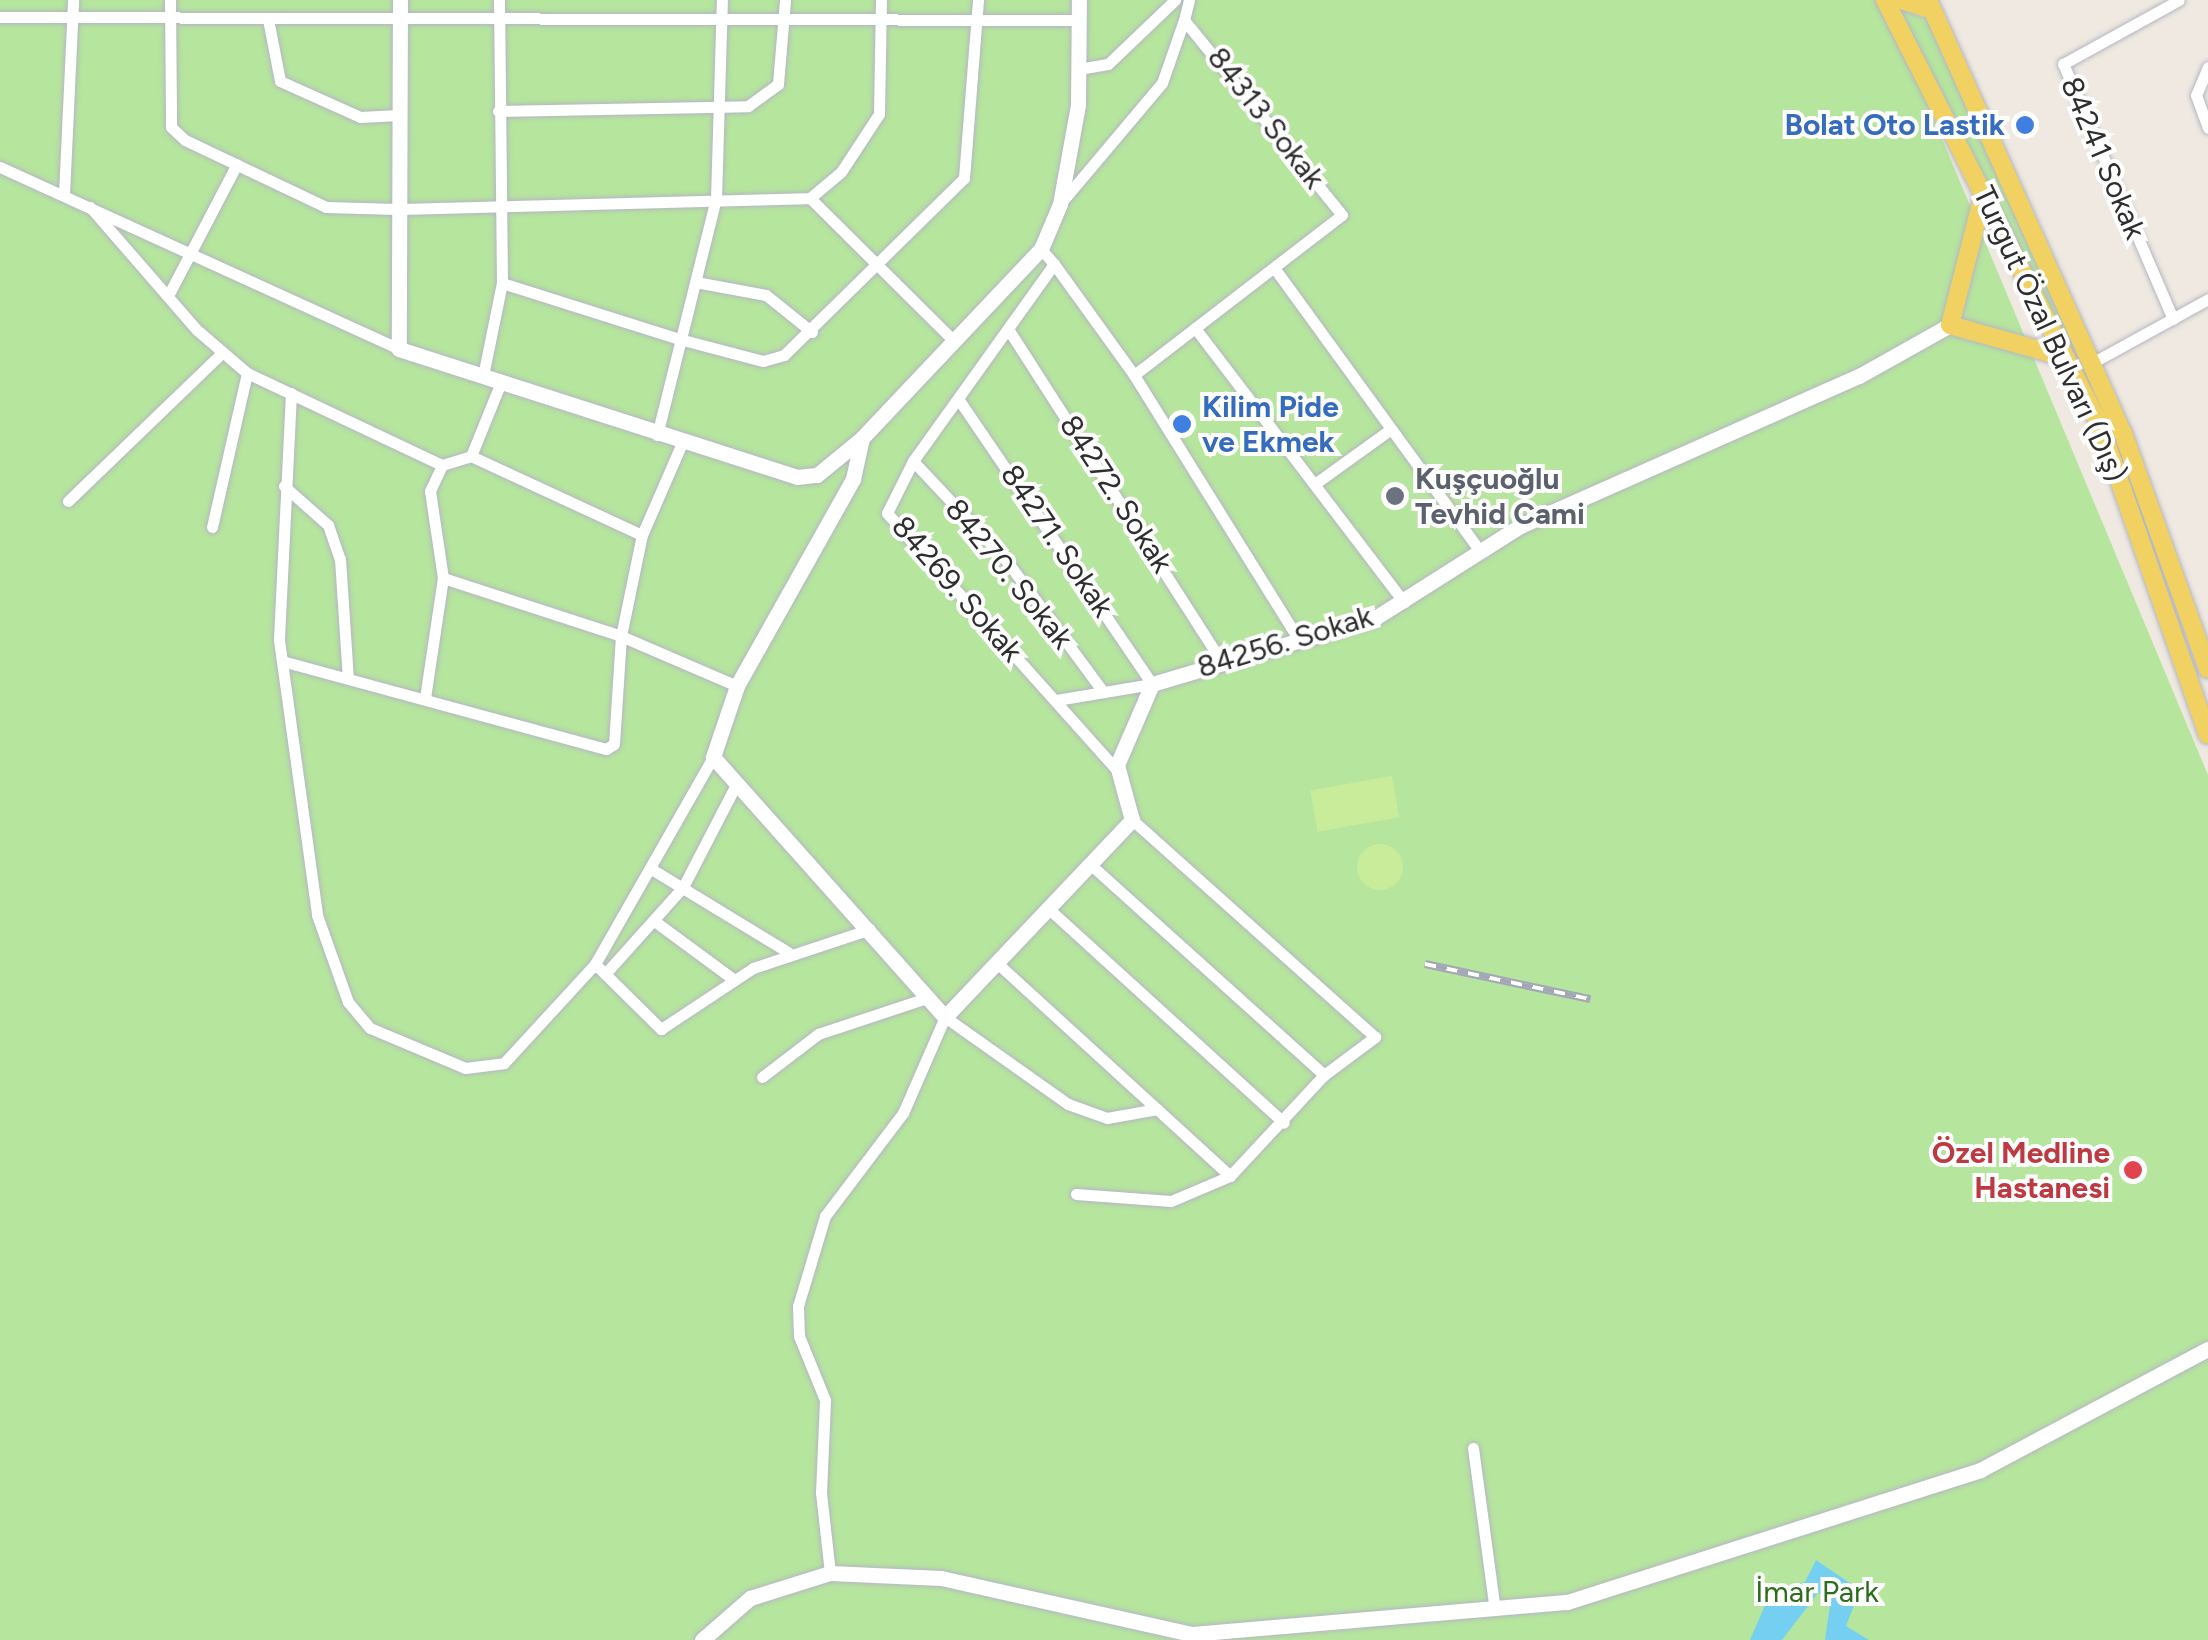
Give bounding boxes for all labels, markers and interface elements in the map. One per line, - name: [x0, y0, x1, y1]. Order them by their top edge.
- street label: 84313 Sokak: [1200, 40, 1332, 196]
- street label: 84241 Sokak: [2053, 72, 2153, 244]
- place label: Bolat Oto Lastik: [1785, 107, 2005, 143]
- marker: Bolat Oto Lastik: [2014, 114, 2036, 136]
- street label: Turgut Özal Bulvarı (Dış): [1966, 180, 2134, 488]
- place label: Kilim Pide ve Ekmek: [1202, 389, 1339, 460]
- street label: 84272. Sokak: [1052, 409, 1180, 579]
- marker: Kilim Pide ve Ekmek: [1171, 413, 1193, 435]
- street label: 84271. Sokak: [993, 458, 1121, 624]
- place label: Kuşçuoğlu Tevhid Cami: [1415, 461, 1585, 532]
- marker: Kuşçuoğlu Tevhid Cami: [1384, 485, 1406, 507]
- street label: 84270. Sokak: [938, 492, 1080, 656]
- street label: 84269. Sokak: [884, 509, 1030, 669]
- street label: 84256. Sokak: [1193, 598, 1377, 686]
- place label: Özel Medline Hastanesi: [1932, 1135, 2110, 1206]
- marker: Özel Medline Hastanesi: [2120, 1157, 2146, 1183]
- park label: İmar Park: [1755, 1574, 1879, 1610]

